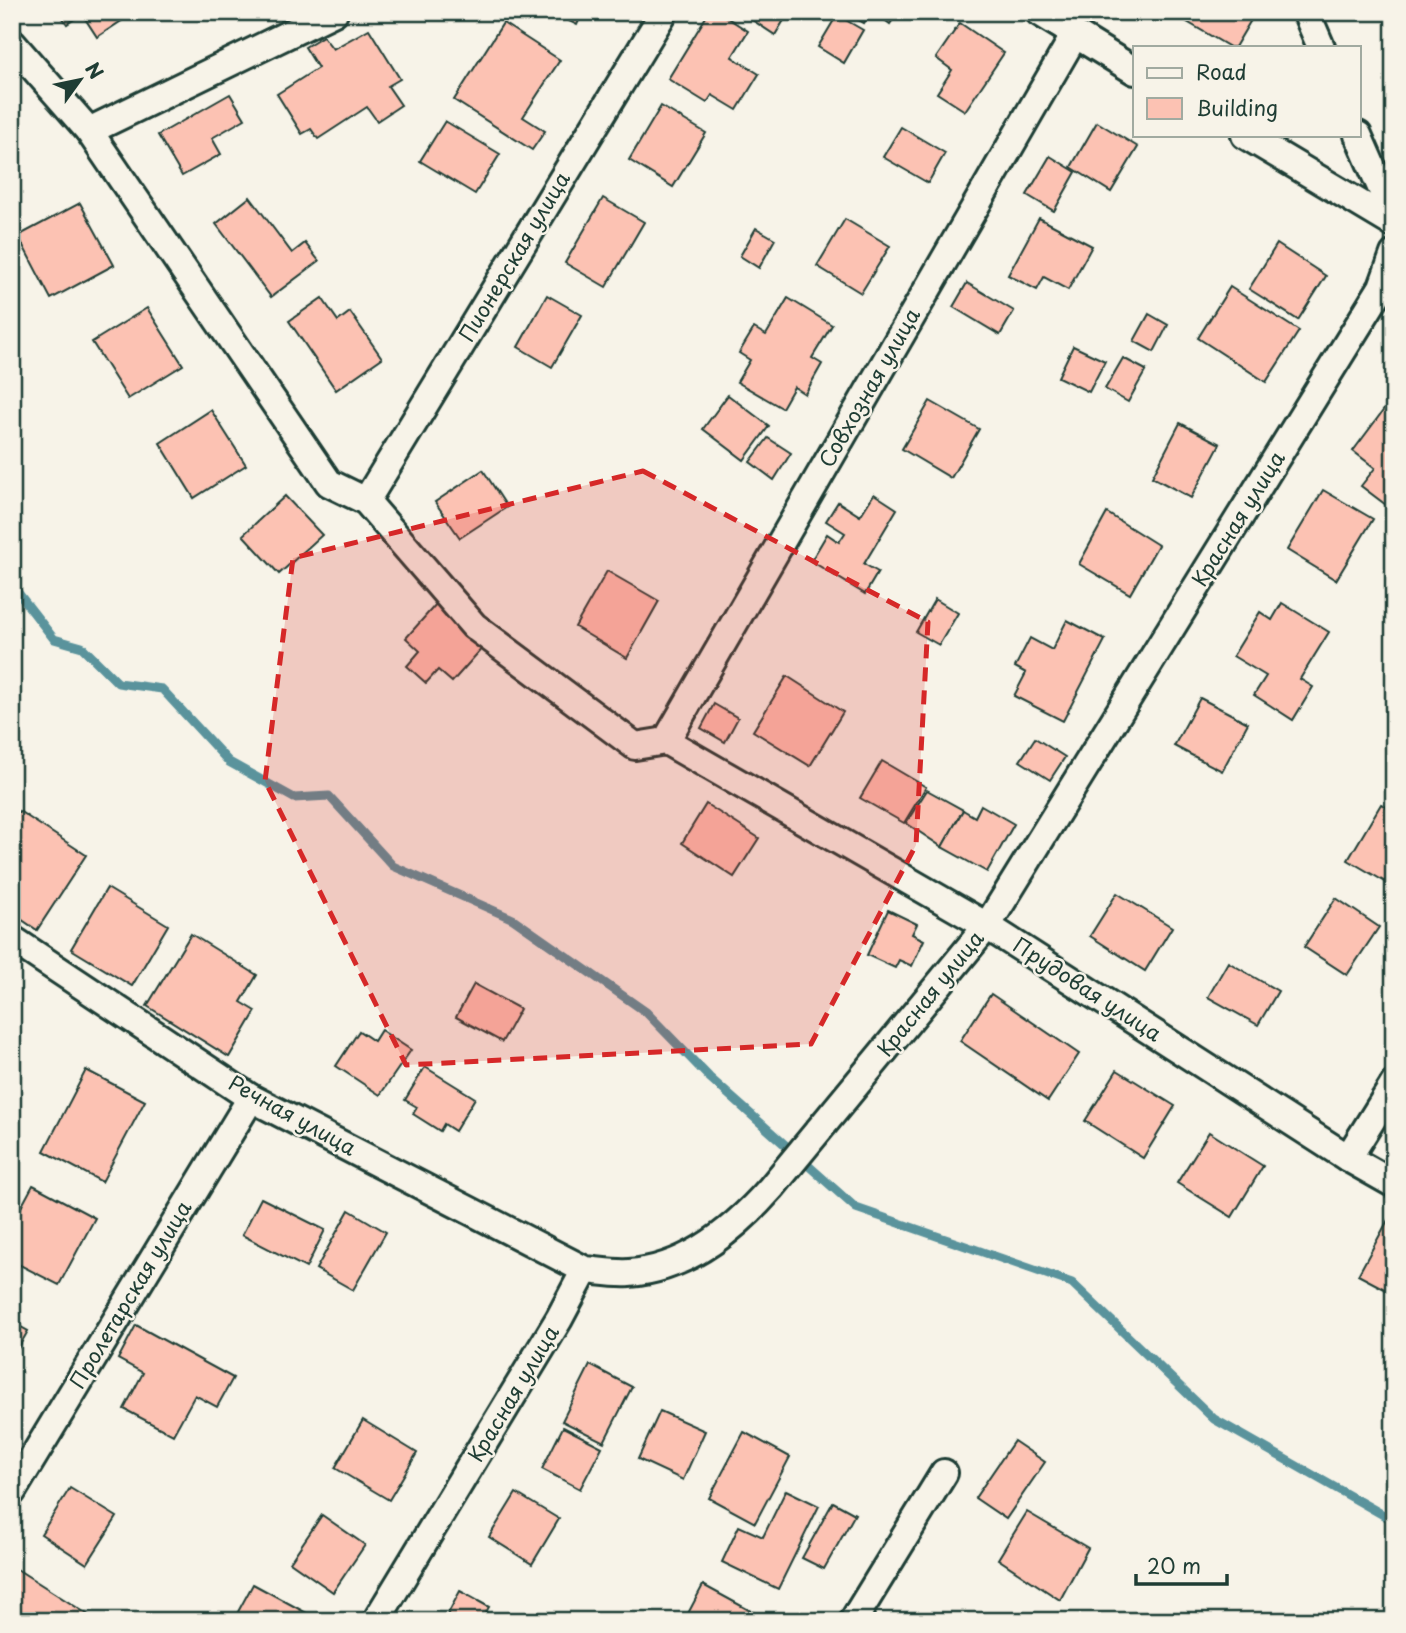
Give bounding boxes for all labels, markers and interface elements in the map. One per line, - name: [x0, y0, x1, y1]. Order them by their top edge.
- north arrow: [46, 46, 116, 116]
- legend: [1133, 46, 1360, 136]
- text: Road: [1196, 55, 1247, 87]
- text: N: [79, 56, 111, 84]
- text: Building: [1196, 91, 1278, 123]
- street label: Пионерская улица: [450, 164, 577, 347]
- street label: Совхозная улица: [810, 301, 927, 473]
- street label: Красная улица: [1183, 443, 1292, 592]
- street label: Красная улица: [868, 922, 991, 1063]
- street label: Прудовая улица: [1007, 928, 1169, 1049]
- street label: Речная улица: [223, 1066, 363, 1163]
- street label: Пролетарская улица: [60, 1193, 199, 1394]
- street label: Красная улица: [459, 1318, 566, 1467]
- scale bar: [1136, 1542, 1228, 1586]
- text: 20 m: [1147, 1549, 1201, 1581]

